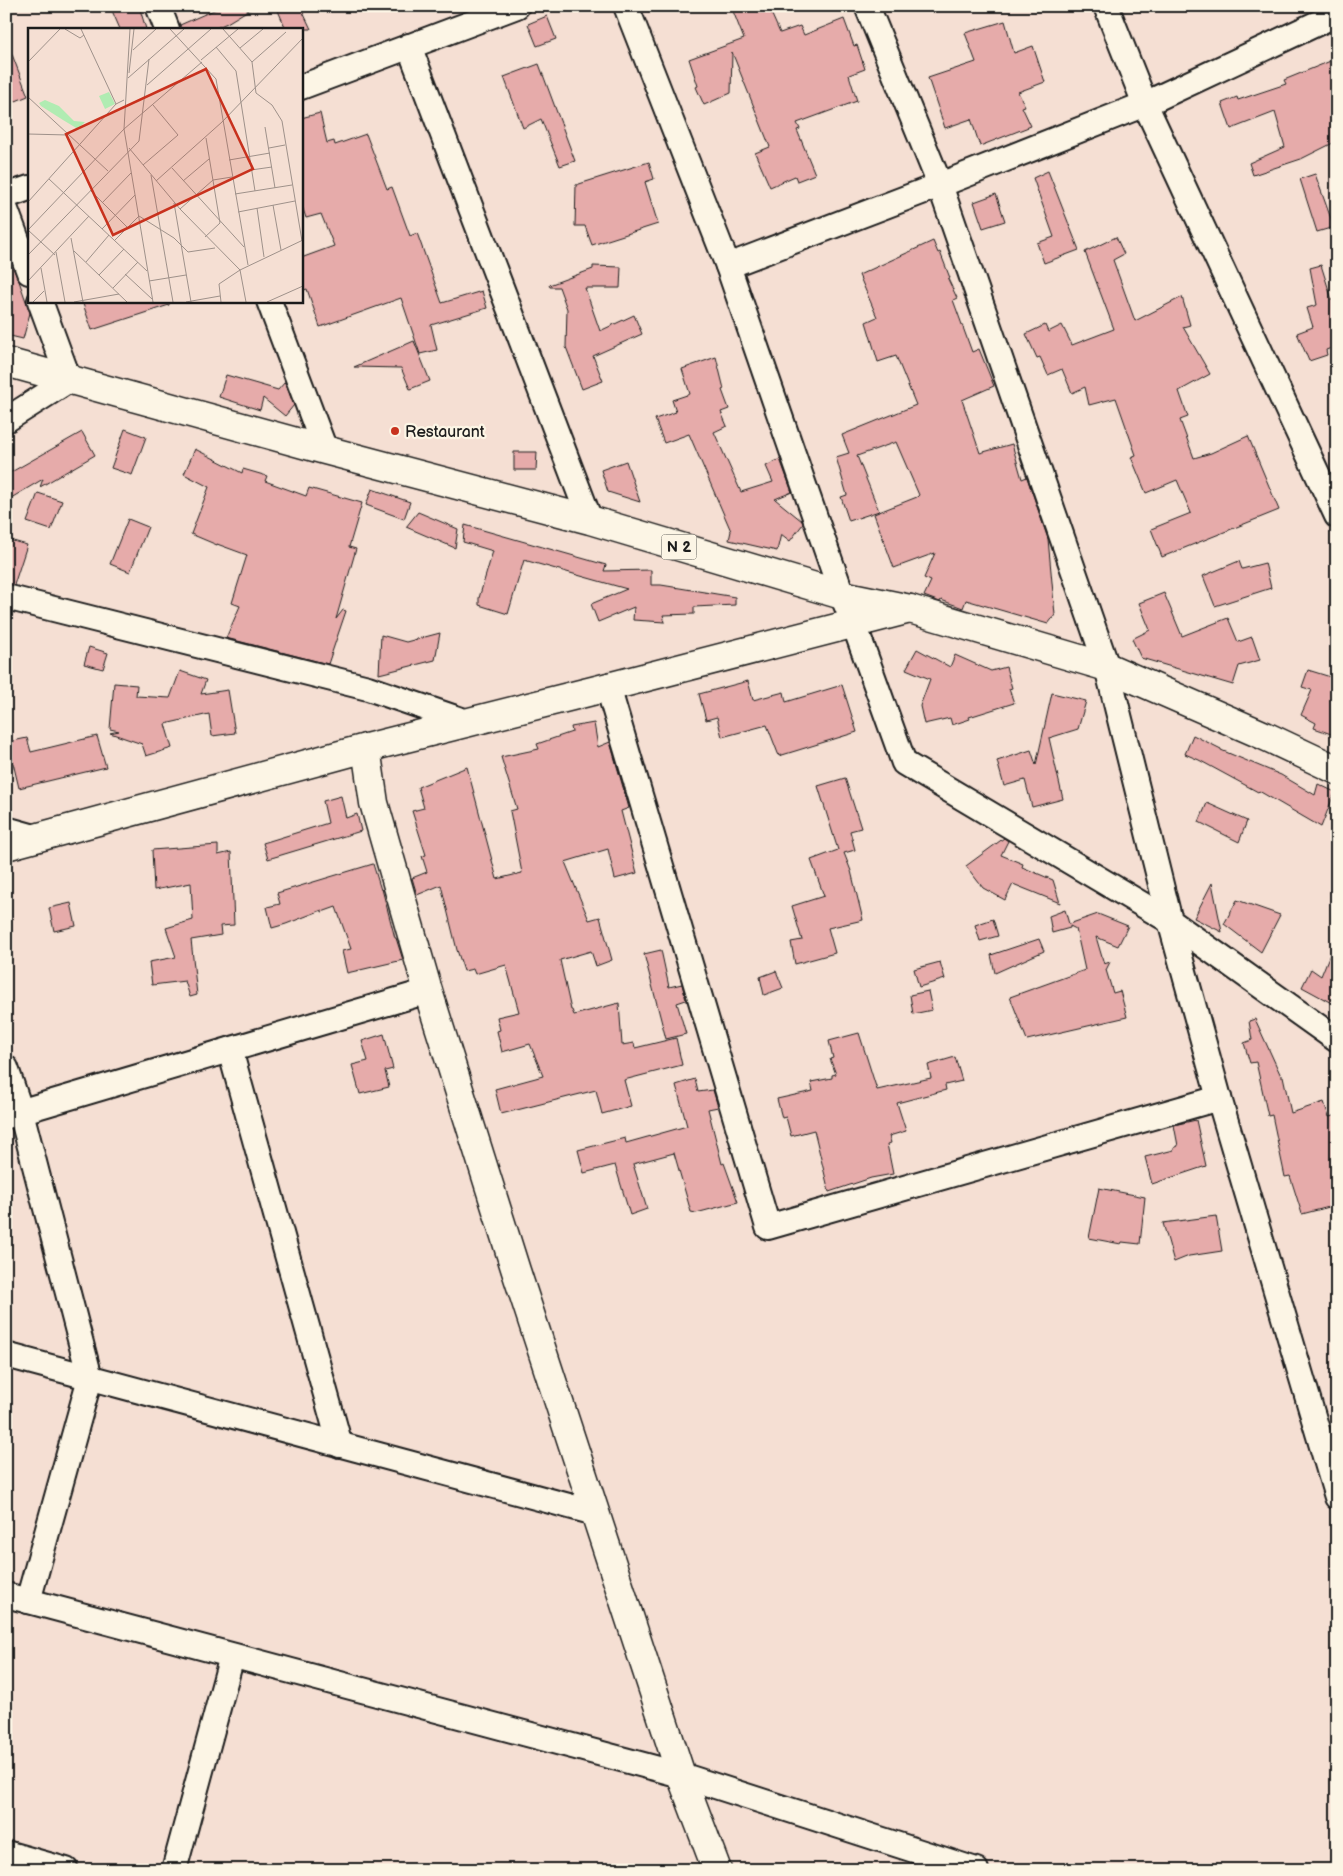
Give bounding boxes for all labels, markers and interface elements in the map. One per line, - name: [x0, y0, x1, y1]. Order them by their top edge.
- inset map: [28, 28, 302, 302]
- place label: Restaurant: [405, 423, 485, 442]
- marker: Restaurant: [389, 425, 401, 437]
- road number: N 2: [662, 534, 696, 560]

